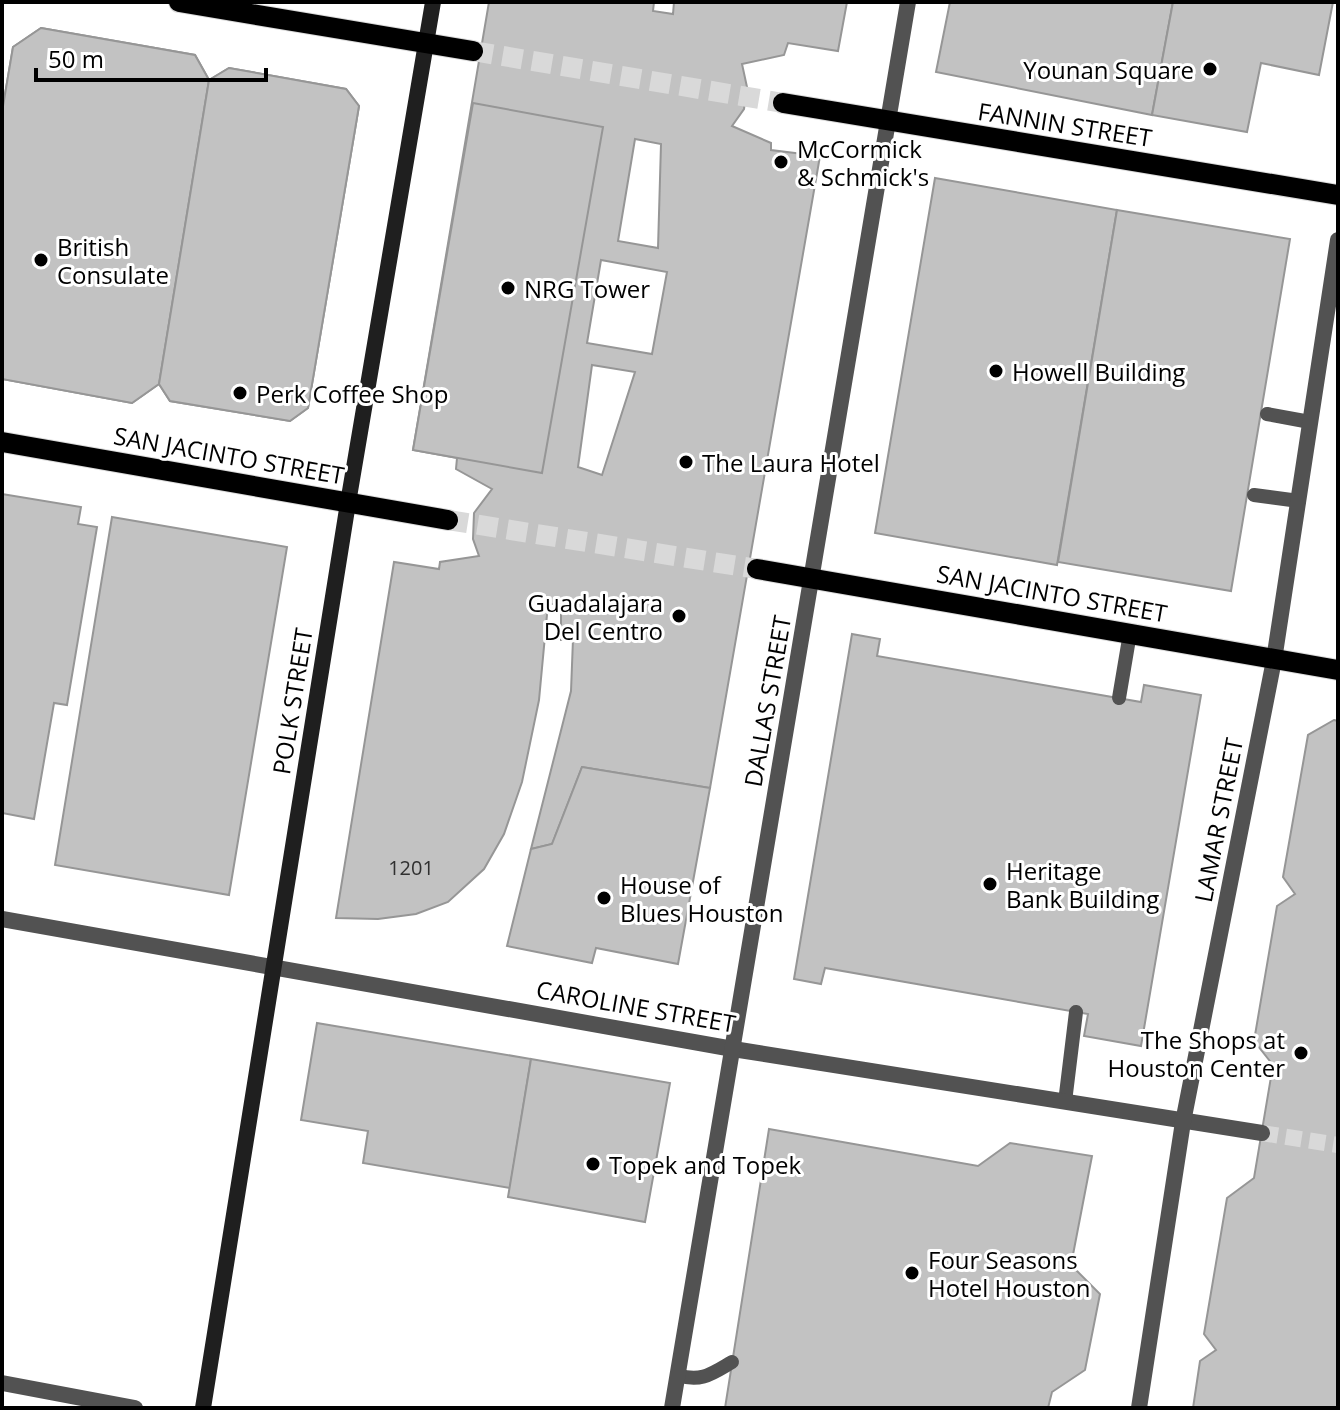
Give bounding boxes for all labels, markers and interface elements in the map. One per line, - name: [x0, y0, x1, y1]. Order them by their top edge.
- scale bar: [36, 32, 266, 82]
- text: 50 m: [48, 42, 104, 75]
- place label: Younan Square: [1023, 53, 1194, 86]
- marker: Younan Square: [1201, 60, 1219, 78]
- street label: FANNIN STREET: [976, 94, 1154, 154]
- place label: McCormick & Schmick's: [797, 132, 929, 193]
- marker: McCormick & Schmick's: [772, 153, 790, 171]
- place label: British Consulate: [57, 230, 169, 291]
- marker: British Consulate: [32, 251, 50, 269]
- place label: NRG Tower: [524, 272, 650, 305]
- marker: NRG Tower: [499, 279, 517, 297]
- place label: Howell Building: [1012, 355, 1185, 388]
- marker: Howell Building: [987, 362, 1005, 380]
- place label: Perk Coffee Shop: [256, 377, 448, 410]
- marker: Perk Coffee Shop: [231, 384, 249, 402]
- street label: SAN JACINTO STREET: [111, 418, 347, 492]
- place label: The Laura Hotel: [702, 446, 880, 479]
- marker: The Laura Hotel: [677, 453, 695, 471]
- street label: SAN JACINTO STREET: [934, 556, 1170, 630]
- place label: Guadalajara Del Centro: [528, 586, 663, 647]
- marker: Guadalajara Del Centro: [670, 607, 688, 625]
- street label: DALLAS STREET: [736, 613, 798, 789]
- street label: POLK STREET: [264, 625, 320, 777]
- street label: LAMAR STREET: [1186, 735, 1250, 905]
- house number: 1201: [388, 854, 434, 881]
- place label: Heritage Bank Building: [1006, 854, 1159, 915]
- place label: House of Blues Houston: [620, 868, 783, 929]
- marker: Heritage Bank Building: [981, 875, 999, 893]
- marker: House of Blues Houston: [595, 889, 613, 907]
- street label: CAROLINE STREET: [534, 972, 738, 1040]
- place label: The Shops at Houston Center: [1108, 1023, 1285, 1084]
- marker: The Shops at Houston Center: [1292, 1044, 1310, 1062]
- place label: Topek and Topek: [609, 1148, 801, 1181]
- marker: Topek and Topek: [584, 1155, 602, 1173]
- place label: Four Seasons Hotel Houston: [928, 1243, 1090, 1304]
- marker: Four Seasons Hotel Houston: [903, 1264, 921, 1282]

